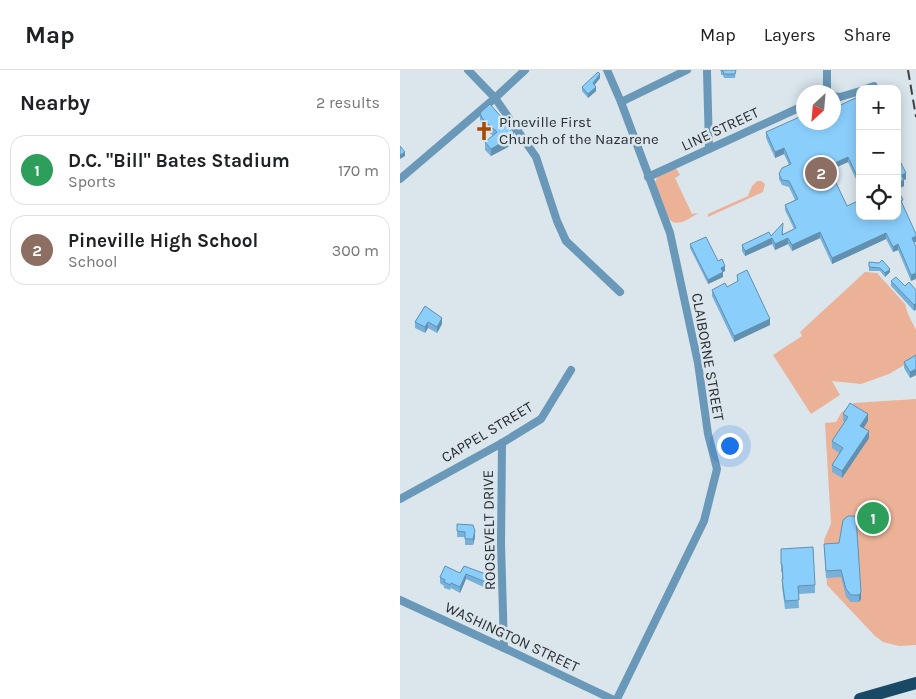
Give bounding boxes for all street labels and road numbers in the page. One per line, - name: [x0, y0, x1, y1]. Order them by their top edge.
- street label: LINE STREET: [678, 103, 762, 155]
- street label: CLAIBORNE STREET: [688, 292, 728, 423]
- street label: CAPPEL STREET: [438, 397, 536, 466]
- street label: ROOSEVELT DRIVE: [479, 470, 499, 590]
- street label: WASHINGTON STREET: [442, 598, 582, 676]

